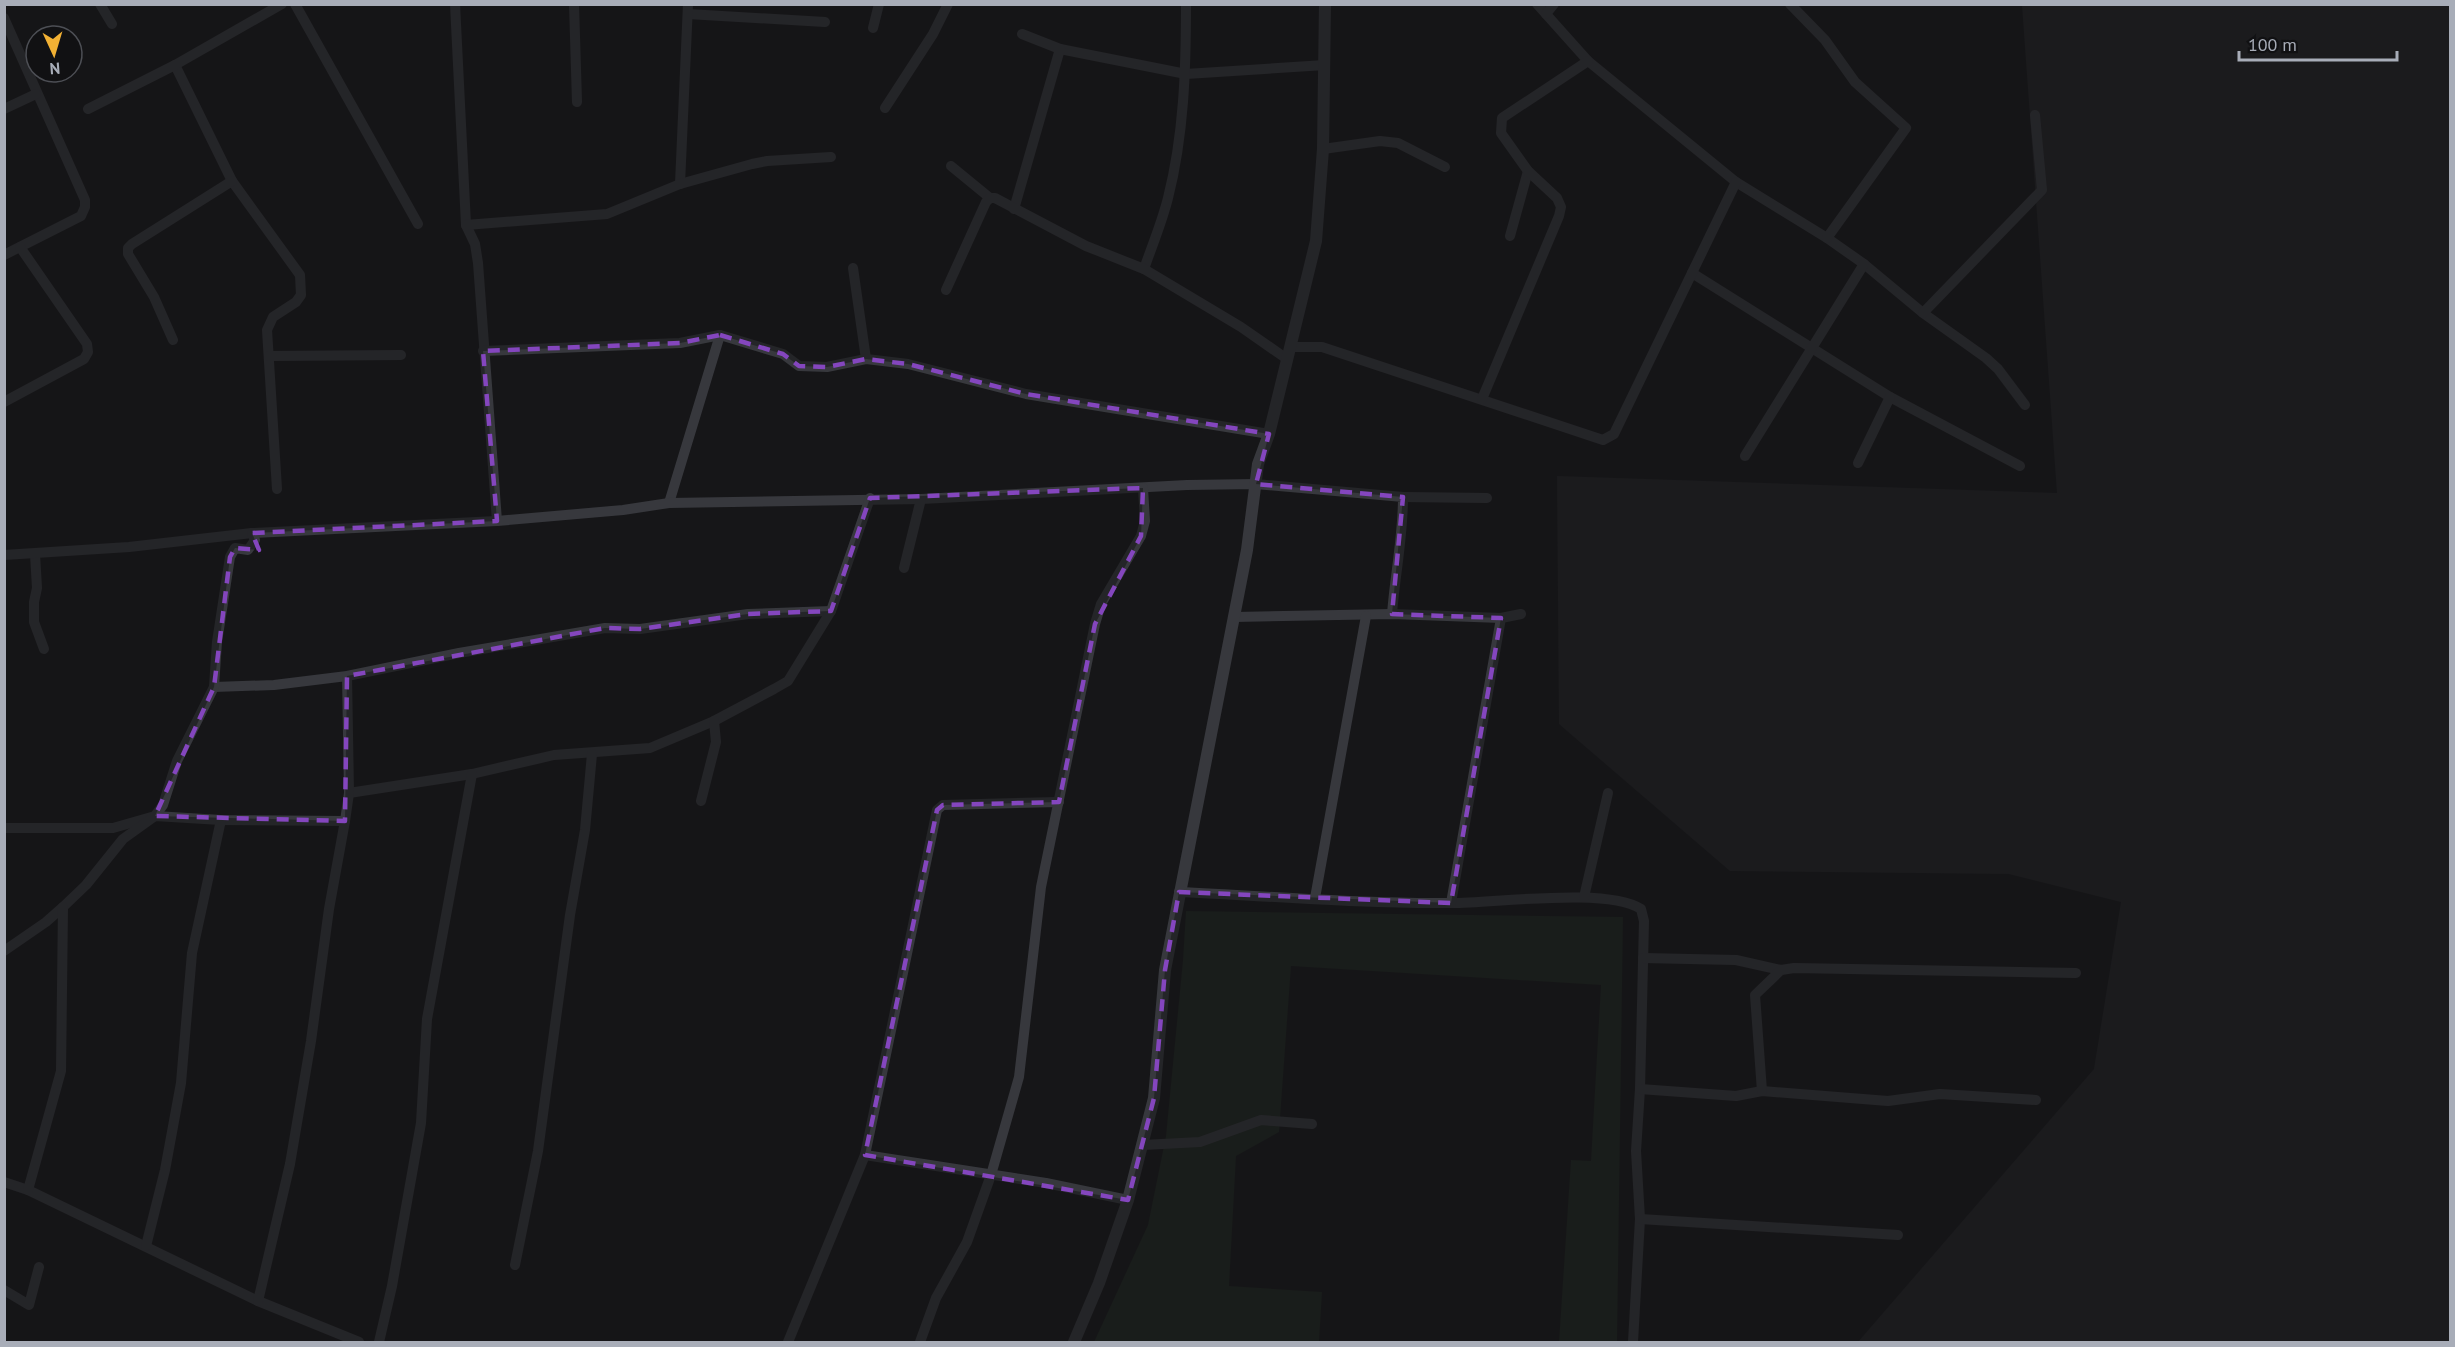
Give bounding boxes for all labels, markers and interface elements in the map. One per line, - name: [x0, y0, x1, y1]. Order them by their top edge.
- north arrow: [24, 24, 84, 84]
- scale bar: [2239, 24, 2396, 62]
- text: 100 m: [2248, 33, 2297, 56]
- text: N: [49, 59, 61, 79]

